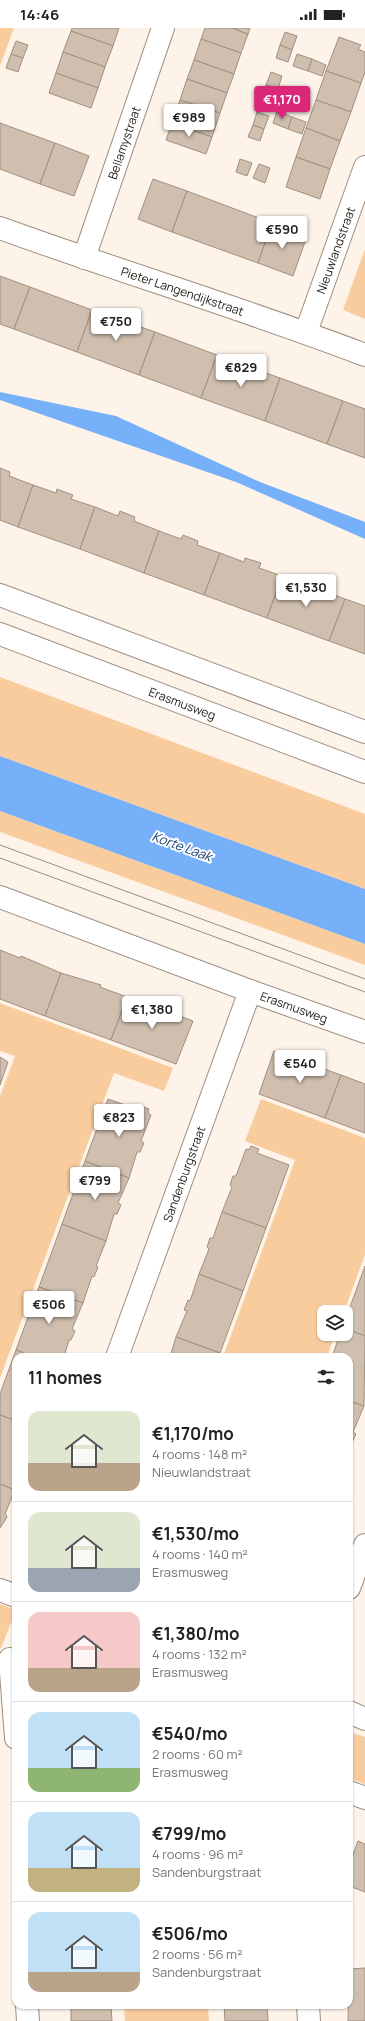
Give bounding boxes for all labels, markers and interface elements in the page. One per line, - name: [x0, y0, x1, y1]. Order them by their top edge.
- text: 14:46: [20, 4, 59, 25]
- pin: €1,170: [249, 86, 315, 120]
- text: €1,170: [263, 90, 301, 108]
- street label: Bellamystraat: [103, 104, 144, 181]
- pin: €989: [165, 104, 213, 138]
- text: €989: [173, 108, 206, 126]
- street label: Nieuwlandstraat: [312, 204, 359, 296]
- pin: €590: [258, 216, 306, 250]
- text: €590: [265, 220, 299, 238]
- street label: Pieter Langendijkstraat: [119, 262, 246, 319]
- pin: €750: [92, 308, 140, 342]
- text: €750: [100, 312, 132, 330]
- pin: €829: [217, 354, 265, 388]
- text: €829: [225, 358, 257, 376]
- pin: €1,530: [273, 574, 339, 608]
- text: €1,530: [285, 578, 327, 596]
- street label: Erasmusweg: [146, 683, 218, 723]
- water label: Korte Laak: [150, 827, 217, 866]
- street label: Erasmusweg: [258, 987, 330, 1027]
- pin: €1,380: [119, 996, 185, 1030]
- text: €1,380: [131, 1000, 173, 1018]
- pin: €540: [276, 1050, 324, 1084]
- text: €540: [284, 1054, 316, 1072]
- pin: €823: [95, 1104, 143, 1138]
- text: €823: [103, 1108, 135, 1126]
- street label: Sandenburgstraat: [158, 1123, 209, 1224]
- pin: €799: [71, 1167, 119, 1201]
- text: €799: [79, 1171, 111, 1189]
- pin: €506: [25, 1291, 73, 1325]
- text: €506: [32, 1295, 66, 1313]
- map controls: [317, 1305, 353, 1341]
- button: layers: [317, 1305, 353, 1341]
- text: 11 homes: [28, 1366, 102, 1389]
- icon: filters: [315, 1366, 337, 1388]
- text: €1,170/mo: [152, 1422, 234, 1445]
- icon: home: [60, 1427, 108, 1475]
- text: 4 rooms · 148 m²: [152, 1445, 247, 1463]
- text: Nieuwlandstraat: [152, 1463, 251, 1481]
- text: €1,530/mo: [152, 1522, 239, 1545]
- icon: home: [60, 1528, 108, 1576]
- text: 4 rooms · 140 m²: [152, 1545, 248, 1563]
- text: Erasmusweg: [152, 1563, 228, 1581]
- text: €1,380/mo: [152, 1622, 240, 1645]
- icon: home: [60, 1628, 108, 1676]
- text: 4 rooms · 132 m²: [152, 1645, 247, 1663]
- text: Erasmusweg: [152, 1663, 228, 1681]
- text: €540/mo: [152, 1722, 228, 1745]
- icon: home: [60, 1728, 108, 1776]
- text: 2 rooms · 60 m²: [152, 1745, 243, 1763]
- text: Erasmusweg: [152, 1763, 228, 1781]
- text: €799/mo: [152, 1822, 226, 1845]
- icon: home: [60, 1828, 108, 1876]
- text: 4 rooms · 96 m²: [152, 1845, 243, 1863]
- text: Sandenburgstraat: [152, 1863, 261, 1881]
- text: €506/mo: [152, 1922, 228, 1945]
- icon: home: [60, 1928, 108, 1976]
- text: 2 rooms · 56 m²: [152, 1945, 242, 1963]
- text: Sandenburgstraat: [152, 1963, 261, 1981]

